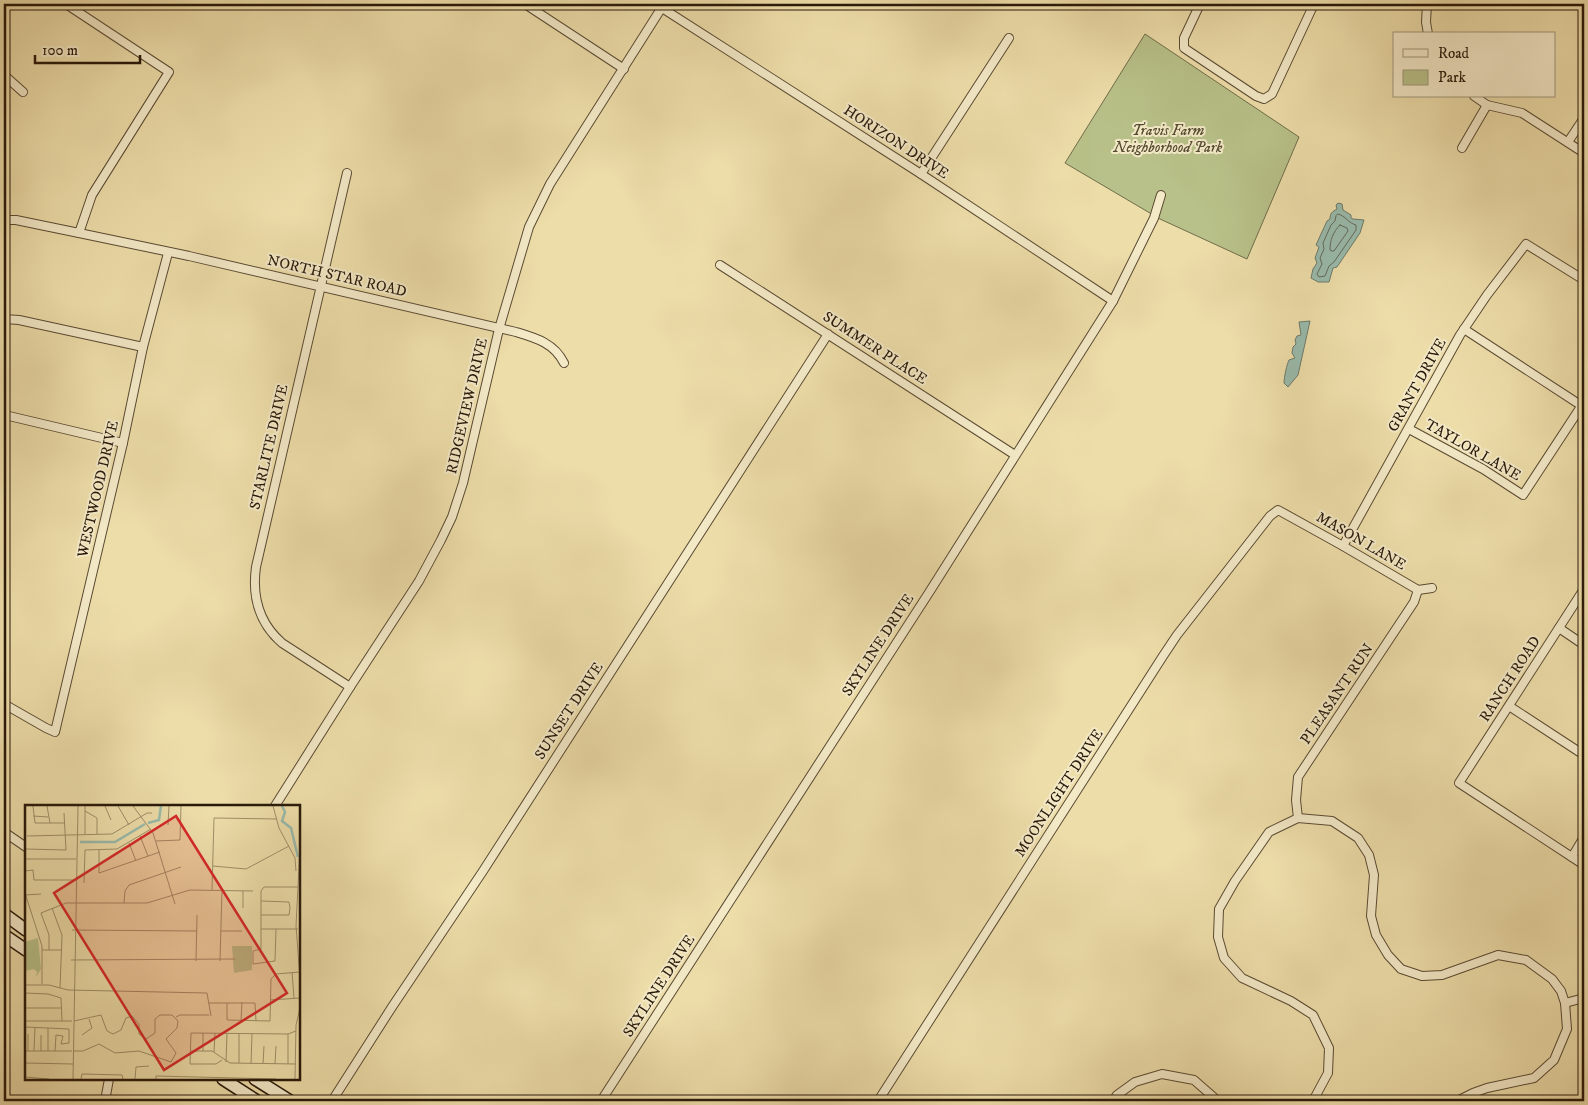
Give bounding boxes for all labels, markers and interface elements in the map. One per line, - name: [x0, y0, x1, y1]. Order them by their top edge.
- scale bar: [35, 32, 140, 64]
- legend: [1393, 32, 1556, 98]
- text: 100 m: [42, 41, 78, 60]
- text: Road: [1438, 44, 1470, 63]
- text: Park: [1438, 68, 1467, 87]
- street label: HORIZON DRIVE: [840, 101, 953, 183]
- park label: Travis Farm Neighborhood Park: [1113, 121, 1223, 157]
- street label: NORTH STAR ROAD: [265, 251, 409, 301]
- street label: SUMMER PLACE: [819, 307, 931, 389]
- street label: GRANT DRIVE: [1383, 334, 1451, 435]
- street label: RIDGEVIEW DRIVE: [442, 336, 492, 476]
- street label: STARLITE DRIVE: [245, 382, 293, 511]
- street label: TAYLOR LANE: [1422, 415, 1525, 485]
- street label: WESTWOOD DRIVE: [73, 418, 123, 560]
- street label: MASON LANE: [1313, 508, 1410, 575]
- street label: SKYLINE DRIVE: [838, 590, 918, 700]
- street label: RANCH ROAD: [1475, 632, 1545, 726]
- street label: PLEASANT RUN: [1296, 640, 1378, 748]
- street label: SUNSET DRIVE: [531, 659, 608, 763]
- street label: MOONLIGHT DRIVE: [1011, 725, 1108, 861]
- inset map: [25, 805, 300, 1080]
- street label: SKYLINE DRIVE: [619, 931, 699, 1041]

